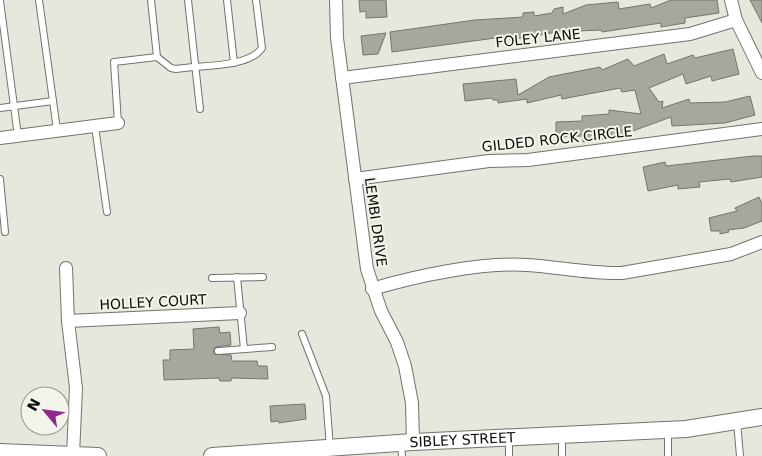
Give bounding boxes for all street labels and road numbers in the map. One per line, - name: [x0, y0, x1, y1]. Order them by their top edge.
- street label: FOLEY LANE: [495, 26, 581, 50]
- street label: GILDED ROCK CIRCLE: [481, 123, 633, 155]
- street label: LEMBI DRIVE: [362, 176, 390, 268]
- street label: HOLLEY COURT: [99, 291, 207, 313]
- street label: SIBLEY STREET: [409, 429, 516, 450]

